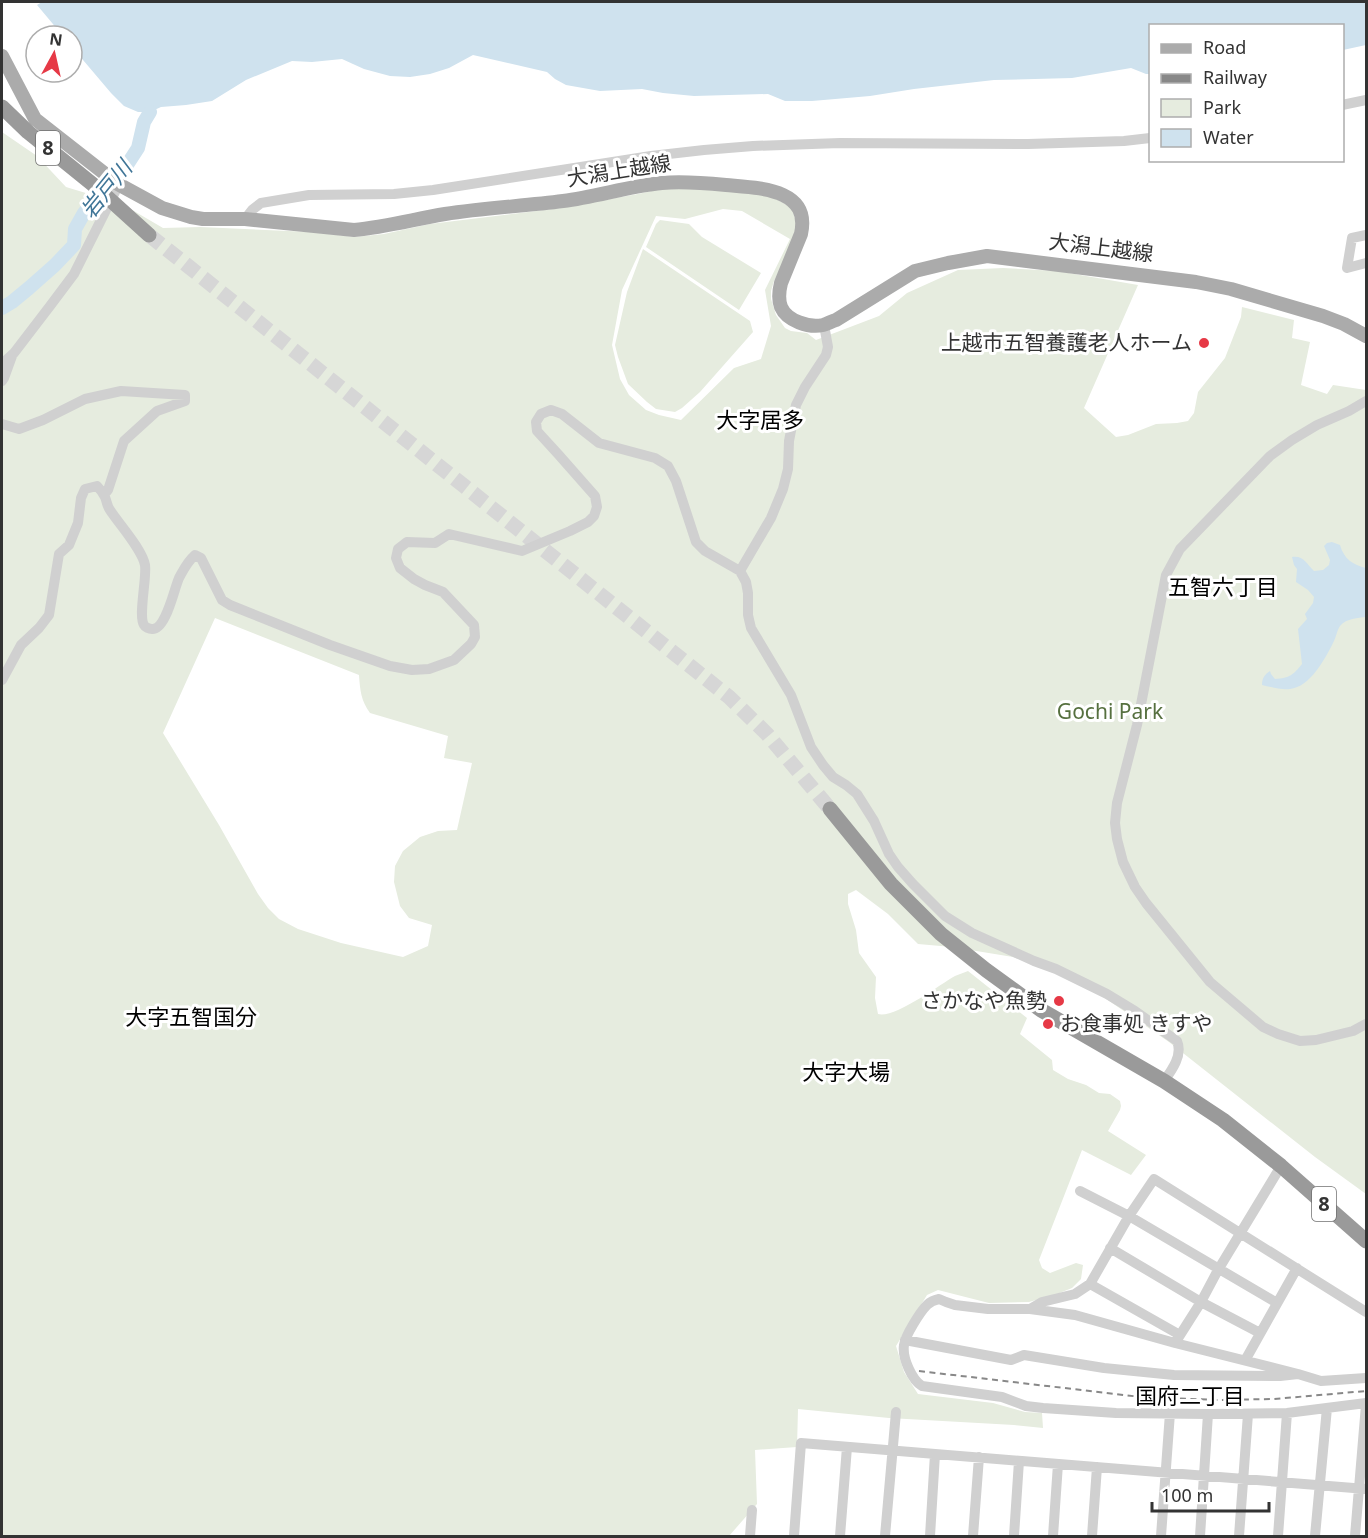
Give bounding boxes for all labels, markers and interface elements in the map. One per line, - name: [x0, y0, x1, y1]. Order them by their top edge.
- north arrow: [24, 24, 84, 84]
- legend: [1149, 24, 1344, 162]
- text: N: [48, 27, 64, 51]
- text: Road: [1203, 35, 1246, 59]
- text: Railway: [1203, 65, 1268, 89]
- text: Park: [1203, 95, 1241, 119]
- text: Water: [1203, 125, 1254, 149]
- road number: 8: [36, 131, 60, 165]
- street label: 大潟上越線: [565, 148, 673, 192]
- water label: 岩戸川: [73, 152, 139, 223]
- street label: 大潟上越線: [1047, 227, 1155, 267]
- place label: 上越市五智養護老人ホーム: [941, 328, 1192, 356]
- marker: 上越市五智養護老人ホーム: [1197, 336, 1211, 350]
- district label: 大字居多: [716, 404, 804, 434]
- district label: 五智六丁目: [1168, 571, 1278, 601]
- park label: Gochi Park: [1057, 697, 1164, 725]
- place label: さかなや魚勢: [921, 986, 1047, 1014]
- marker: さかなや魚勢: [1052, 994, 1066, 1008]
- district label: 大字五智国分: [125, 1001, 257, 1031]
- place label: お食事処 きすや: [1060, 1009, 1212, 1037]
- marker: お食事処 きすや: [1041, 1017, 1055, 1031]
- district label: 大字大場: [802, 1056, 890, 1086]
- road number: 8: [1312, 1187, 1336, 1221]
- district label: 国府二丁目: [1135, 1380, 1245, 1410]
- scale bar: [1152, 1475, 1269, 1513]
- text: 100 m: [1161, 1483, 1213, 1507]

